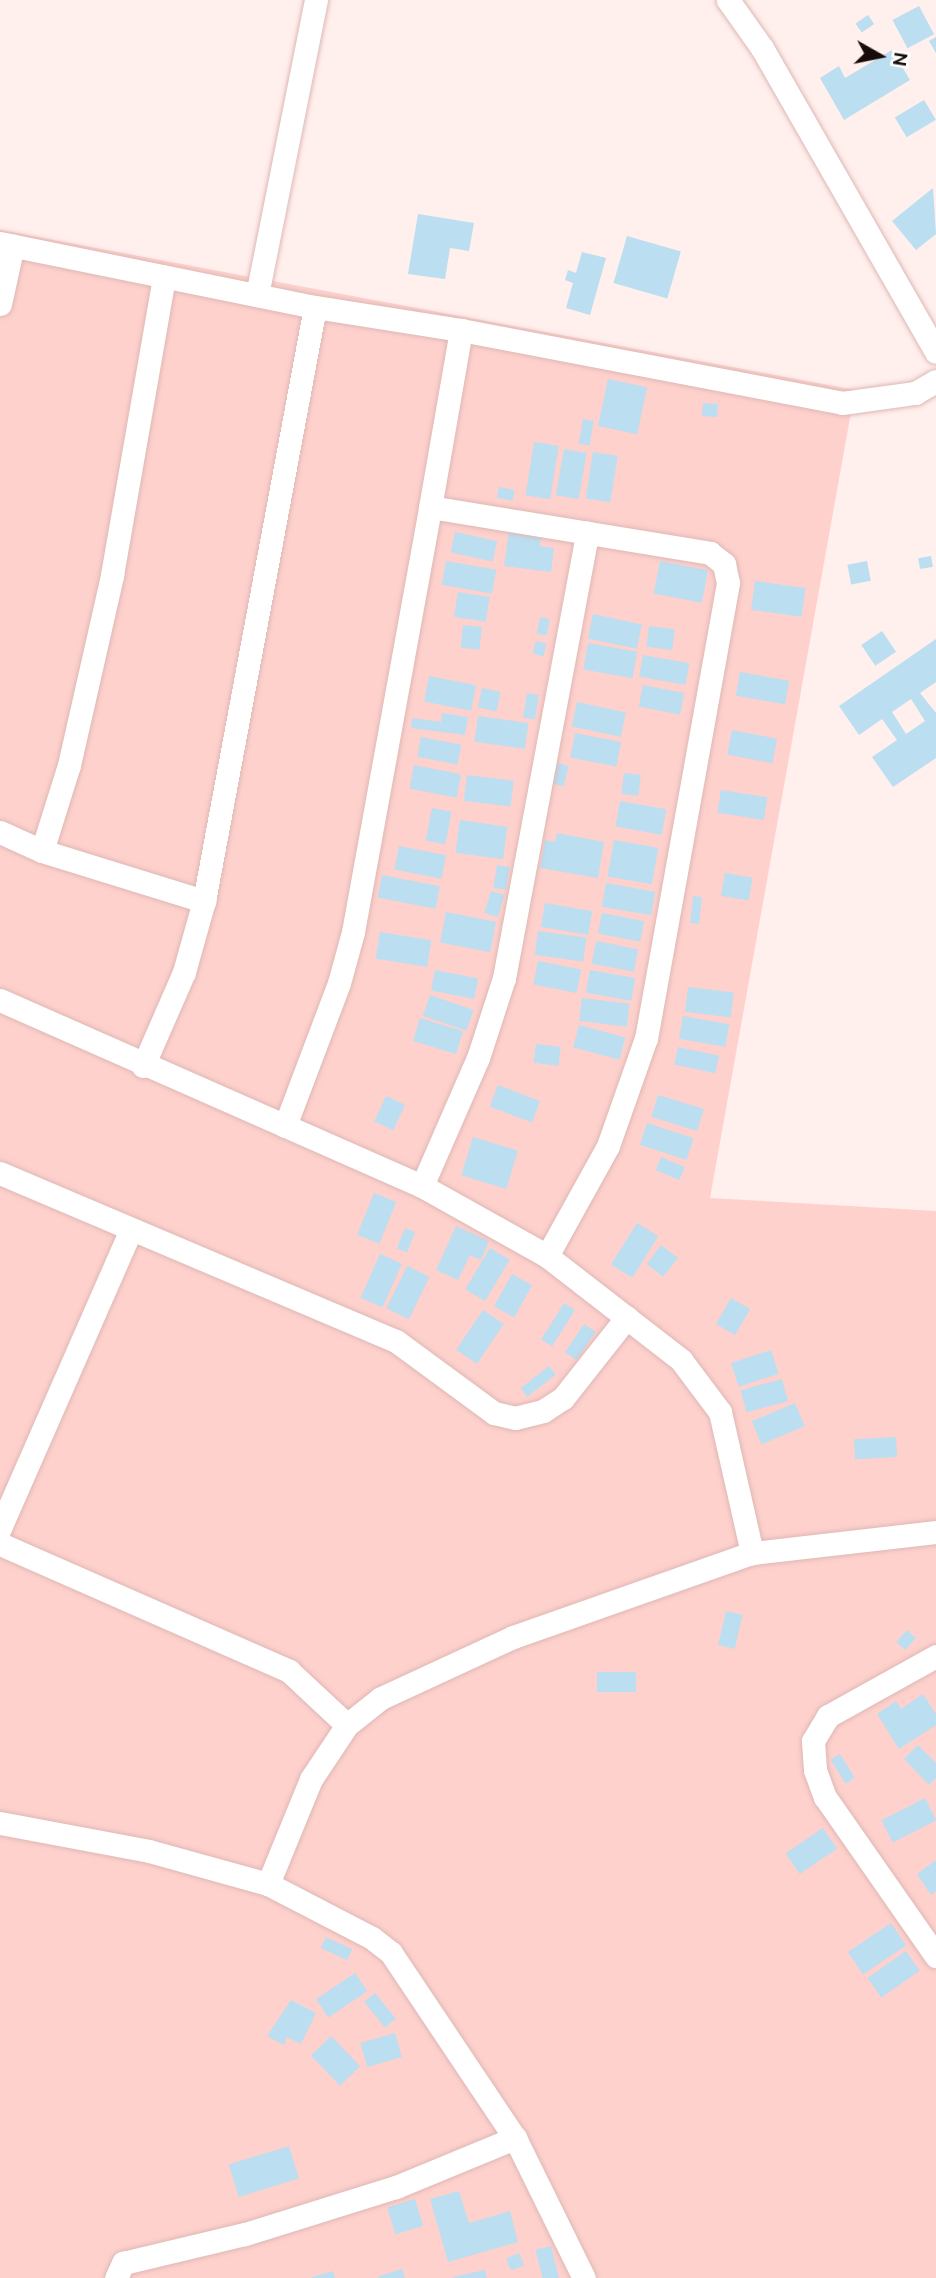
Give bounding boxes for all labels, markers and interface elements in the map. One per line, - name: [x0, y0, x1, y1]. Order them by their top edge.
- north arrow: [845, 21, 915, 91]
- text: N: [889, 51, 913, 68]

